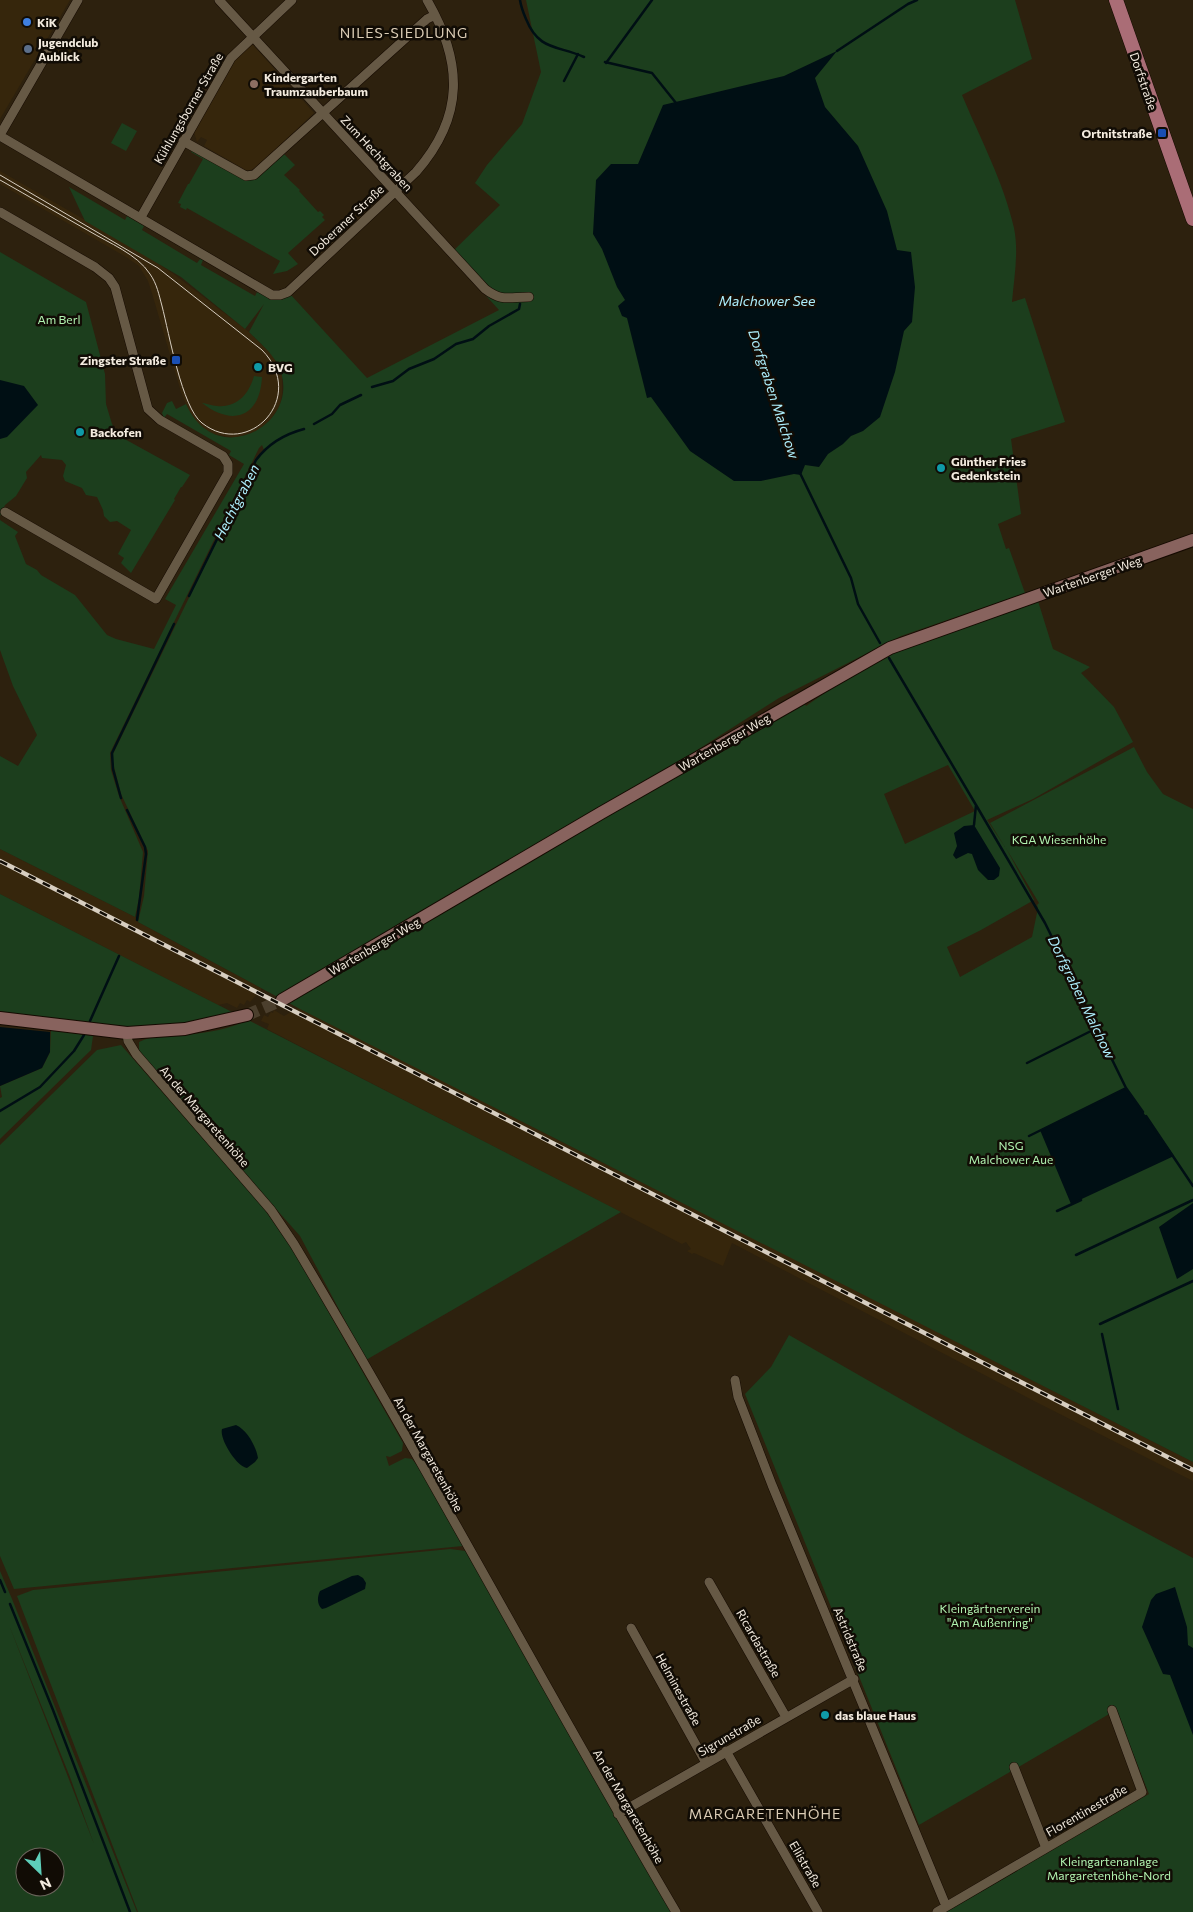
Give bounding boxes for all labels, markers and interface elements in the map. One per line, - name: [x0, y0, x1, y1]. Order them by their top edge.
- place label: KiK: [37, 15, 58, 29]
- marker: KiK: [21, 16, 33, 28]
- district label: NILES-SIEDLUNG: [340, 24, 468, 41]
- place label: Jugendclub Aublick: [38, 35, 98, 63]
- marker: Jugendclub Aublick: [22, 43, 34, 55]
- street label: Kühlungsborner Straße: [150, 50, 226, 166]
- street label: Dorfstraße: [1128, 50, 1160, 112]
- place label: Kindergarten Traumzauberbaum: [264, 70, 368, 98]
- marker: Kindergarten Traumzauberbaum: [248, 78, 260, 90]
- street label: Zum Hechtgraben: [338, 112, 416, 194]
- place label: Ortnitstraße: [1081, 126, 1152, 140]
- marker: Ortnitstraße: [1156, 127, 1168, 139]
- street label: Doberaner Straße: [306, 182, 386, 258]
- water label: Malchower See: [719, 292, 816, 309]
- park label: Am Berl: [38, 312, 80, 326]
- water label: Dorfgraben Malchow: [745, 327, 803, 461]
- place label: Zingster Straße: [80, 353, 166, 367]
- marker: Zingster Straße: [170, 354, 182, 366]
- place label: BVG: [268, 360, 293, 374]
- marker: BVG: [252, 361, 264, 373]
- place label: Backofen: [90, 425, 142, 439]
- marker: Backofen: [74, 426, 86, 438]
- place label: Günther Fries Gedenkstein: [951, 454, 1027, 482]
- water label: Hechtgraben: [210, 461, 262, 543]
- marker: Günther Fries Gedenkstein: [935, 462, 947, 474]
- street label: Wartenberger Weg: [1041, 552, 1143, 599]
- street label: Wartenberger Weg: [676, 710, 773, 774]
- park label: KGA Wiesenhöhe: [1012, 832, 1106, 846]
- street label: Wartenberger Weg: [326, 914, 423, 978]
- water label: Dorfgraben Malchow: [1045, 933, 1120, 1062]
- street label: An der Margaretenhöhe: [157, 1063, 253, 1169]
- park label: NSG Malchower Aue: [969, 1138, 1053, 1166]
- street label: An der Margaretenhöhe: [392, 1394, 466, 1514]
- park label: Kleingärtnerverein "Am Außenring": [940, 1601, 1040, 1629]
- street label: Astridstraße: [831, 1605, 871, 1673]
- street label: Ricardastraße: [734, 1607, 784, 1679]
- street label: Helminestraße: [653, 1651, 705, 1727]
- place label: das blaue Haus: [835, 1708, 917, 1722]
- marker: das blaue Haus: [819, 1709, 831, 1721]
- street label: Sigrunstraße: [695, 1711, 763, 1759]
- street label: An der Margaretenhöhe: [591, 1747, 667, 1865]
- street label: Florentinestraße: [1043, 1781, 1129, 1839]
- district label: MARGARETENHÖHE: [689, 1805, 841, 1822]
- street label: Ellistraße: [787, 1838, 825, 1890]
- north arrow: [15, 1847, 65, 1897]
- park label: Kleingartenanlage Margaretenhöhe-Nord: [1047, 1854, 1171, 1882]
- text: N: [37, 1874, 54, 1894]

